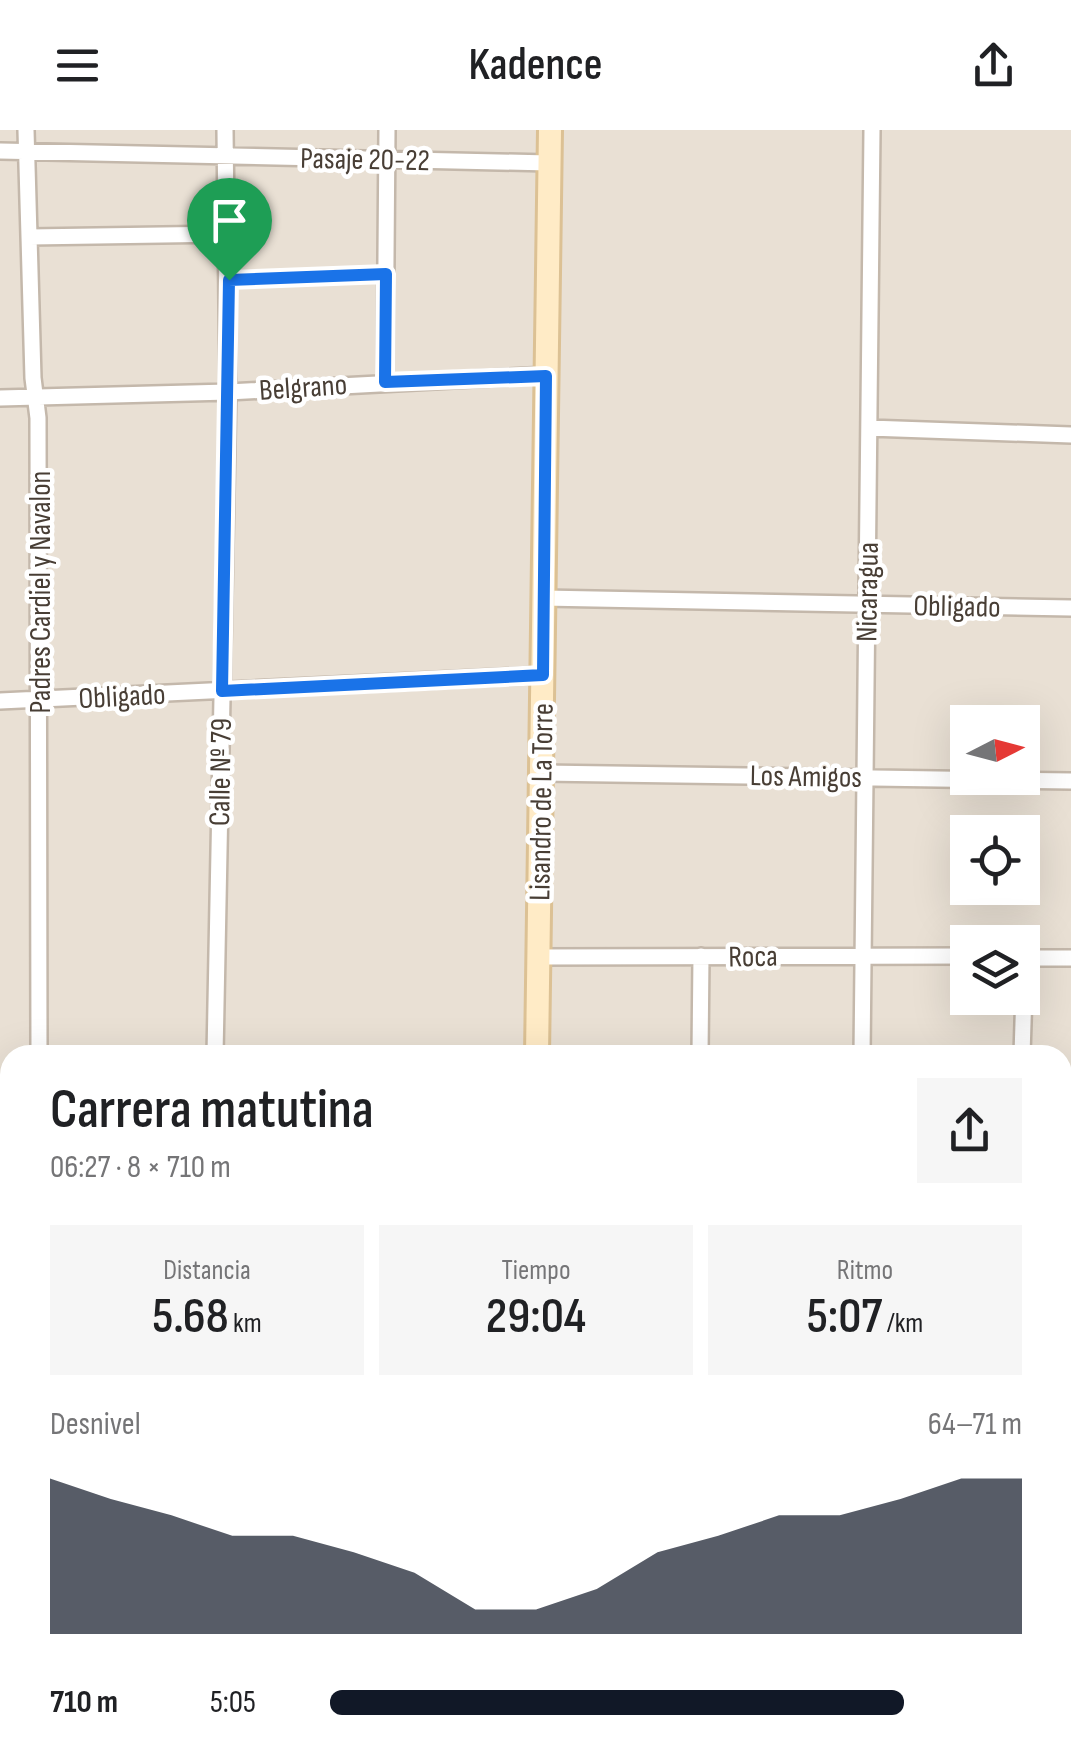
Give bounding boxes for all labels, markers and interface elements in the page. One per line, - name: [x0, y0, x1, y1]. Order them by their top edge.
- icon: menu: [50, 38, 105, 93]
- text: Kadence: [469, 38, 602, 93]
- icon: share: [966, 38, 1021, 93]
- street label: Pasaje 20-22: [300, 141, 430, 179]
- pin: [187, 178, 272, 281]
- icon: arrive: [202, 193, 257, 248]
- street label: Belgrano: [258, 367, 348, 409]
- street label: Padres Cardiel y Navalon: [23, 471, 59, 713]
- street label: Nicaragua: [849, 542, 887, 642]
- street label: Obligado: [913, 588, 1001, 626]
- street label: Obligado: [78, 677, 166, 717]
- street label: Lisandro de La Torre: [522, 703, 562, 901]
- north arrow: [950, 705, 1040, 795]
- map controls: [950, 705, 1040, 1015]
- street label: Calle Nº 79: [202, 718, 240, 826]
- street label: Los Amigos: [750, 758, 862, 796]
- button: locate: [950, 815, 1040, 905]
- button: layers: [950, 925, 1040, 1015]
- street label: Roca: [728, 939, 778, 975]
- text: Carrera matutina: [50, 1077, 374, 1144]
- button: share: [917, 1078, 1022, 1183]
- text: 06:27 · 8 × 710 m: [50, 1148, 231, 1187]
- text: Distancia: [163, 1254, 251, 1287]
- text: Tiempo: [501, 1254, 571, 1287]
- text: Ritmo: [837, 1254, 893, 1287]
- text: 5.68: [152, 1287, 229, 1347]
- text: 29:04: [486, 1287, 586, 1347]
- text: 5:07: [807, 1287, 882, 1347]
- text: km: [229, 1307, 262, 1340]
- text: /km: [882, 1307, 923, 1340]
- text: Desnivel: [50, 1405, 141, 1444]
- text: 64–71 m: [928, 1405, 1022, 1444]
- text: 710 m: [50, 1683, 118, 1722]
- text: 5:05: [210, 1683, 256, 1722]

